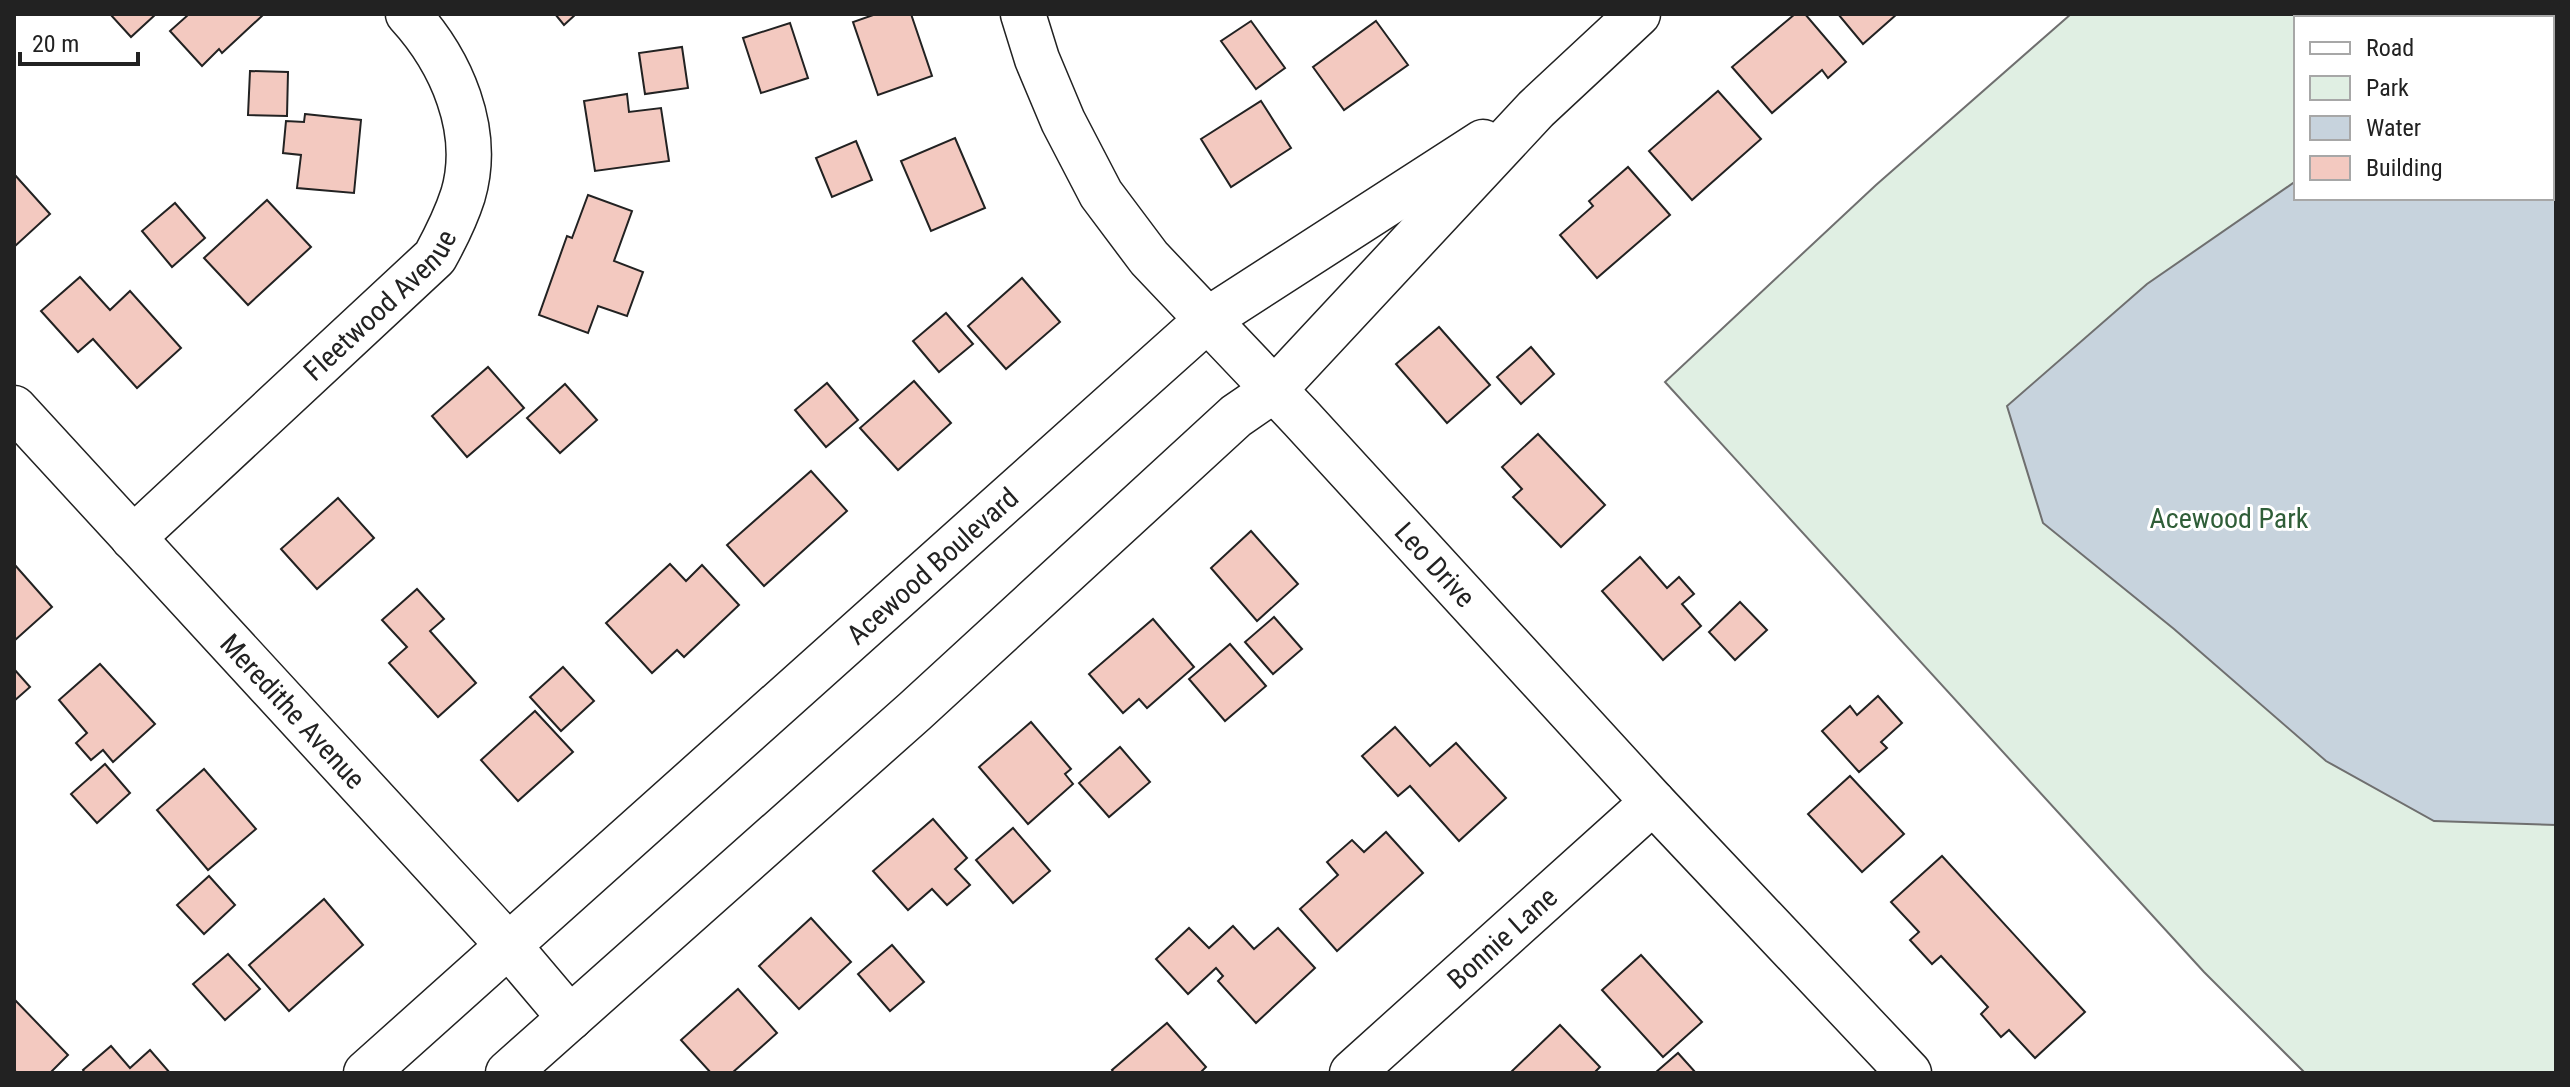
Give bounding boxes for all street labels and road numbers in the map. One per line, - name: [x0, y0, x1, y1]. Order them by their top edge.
- street label: Fleetwood Avenue: [297, 225, 463, 388]
- street label: Acewood Boulevard: [840, 481, 1025, 652]
- street label: Leo Drive: [1388, 516, 1482, 614]
- street label: Meredithe Avenue: [213, 627, 372, 796]
- street label: Bonnie Lane: [1441, 880, 1564, 996]

